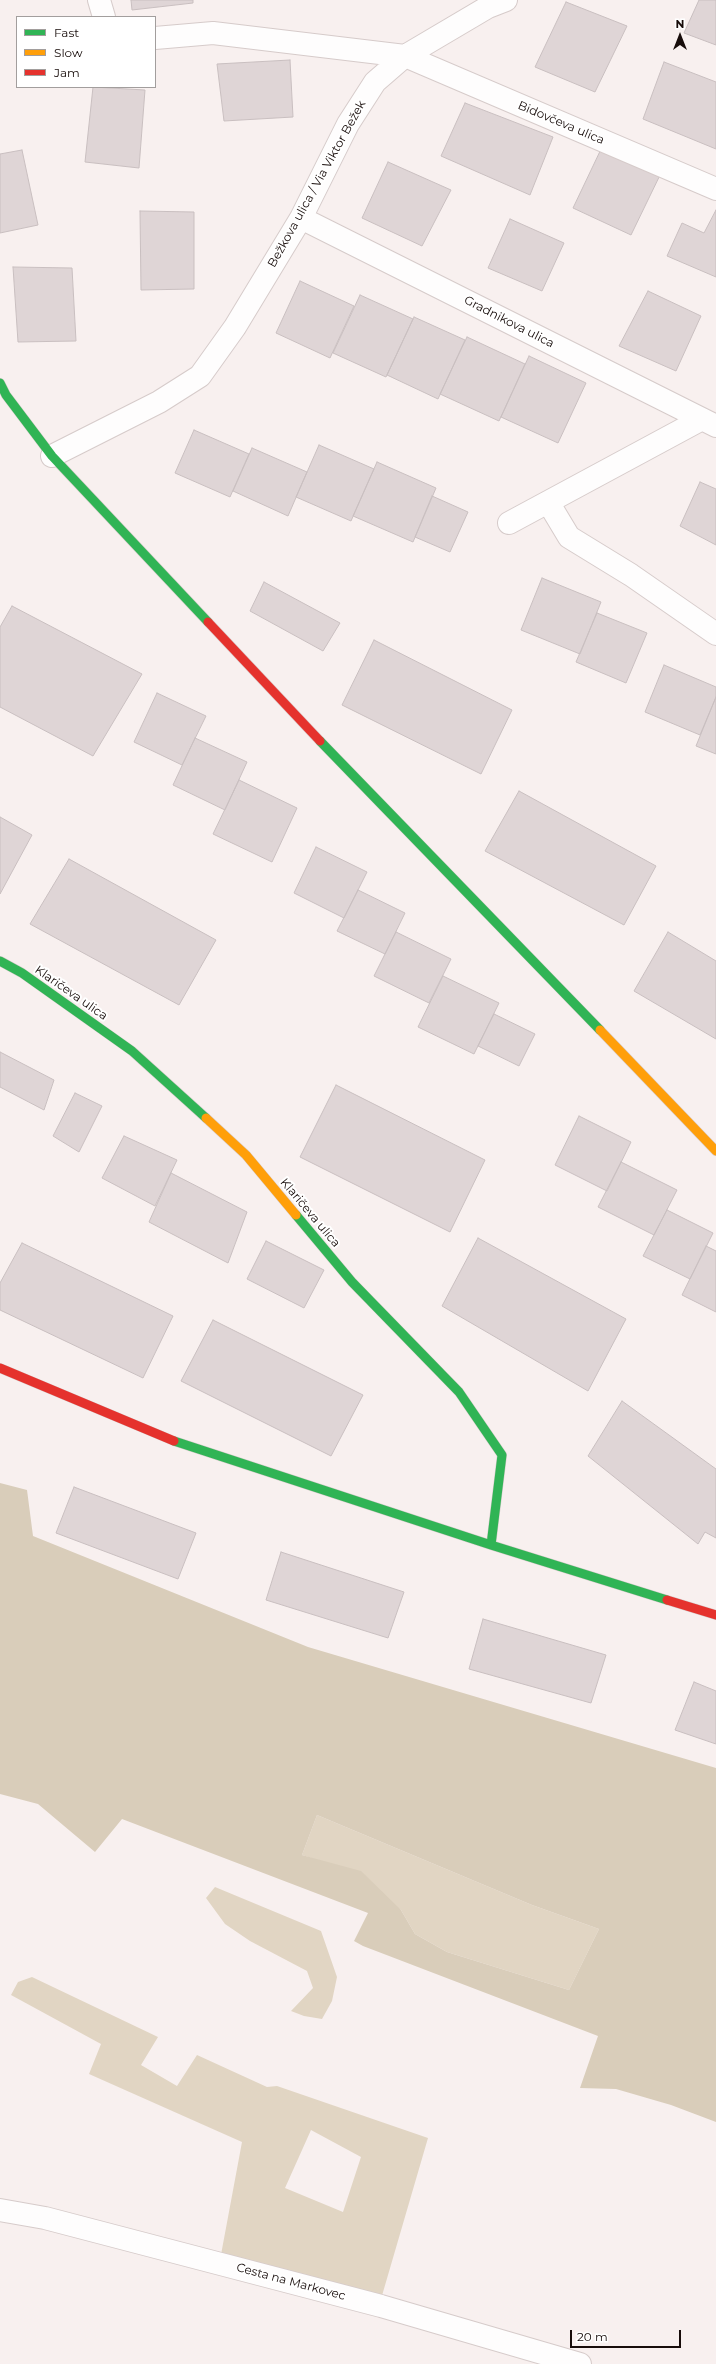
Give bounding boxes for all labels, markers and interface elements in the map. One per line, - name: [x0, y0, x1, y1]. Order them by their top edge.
- legend: [16, 16, 156, 88]
- north arrow: [660, 16, 700, 56]
- text: N: [676, 17, 684, 31]
- text: Fast: [54, 25, 79, 40]
- text: Slow: [54, 45, 83, 60]
- text: Jam: [54, 65, 80, 80]
- street label: Bežkova ulica / Via Viktor Bežek: [265, 98, 369, 270]
- street label: Bidovčeva ulica: [516, 98, 606, 148]
- street label: Gradnikova ulica: [462, 293, 556, 351]
- street label: Klaričeva ulica: [32, 963, 110, 1023]
- street label: Klaričeva ulica: [277, 1176, 343, 1250]
- street label: Cesta na Markovec: [235, 2261, 347, 2303]
- scale bar: [572, 2322, 683, 2348]
- text: 20 m: [577, 2329, 608, 2344]

